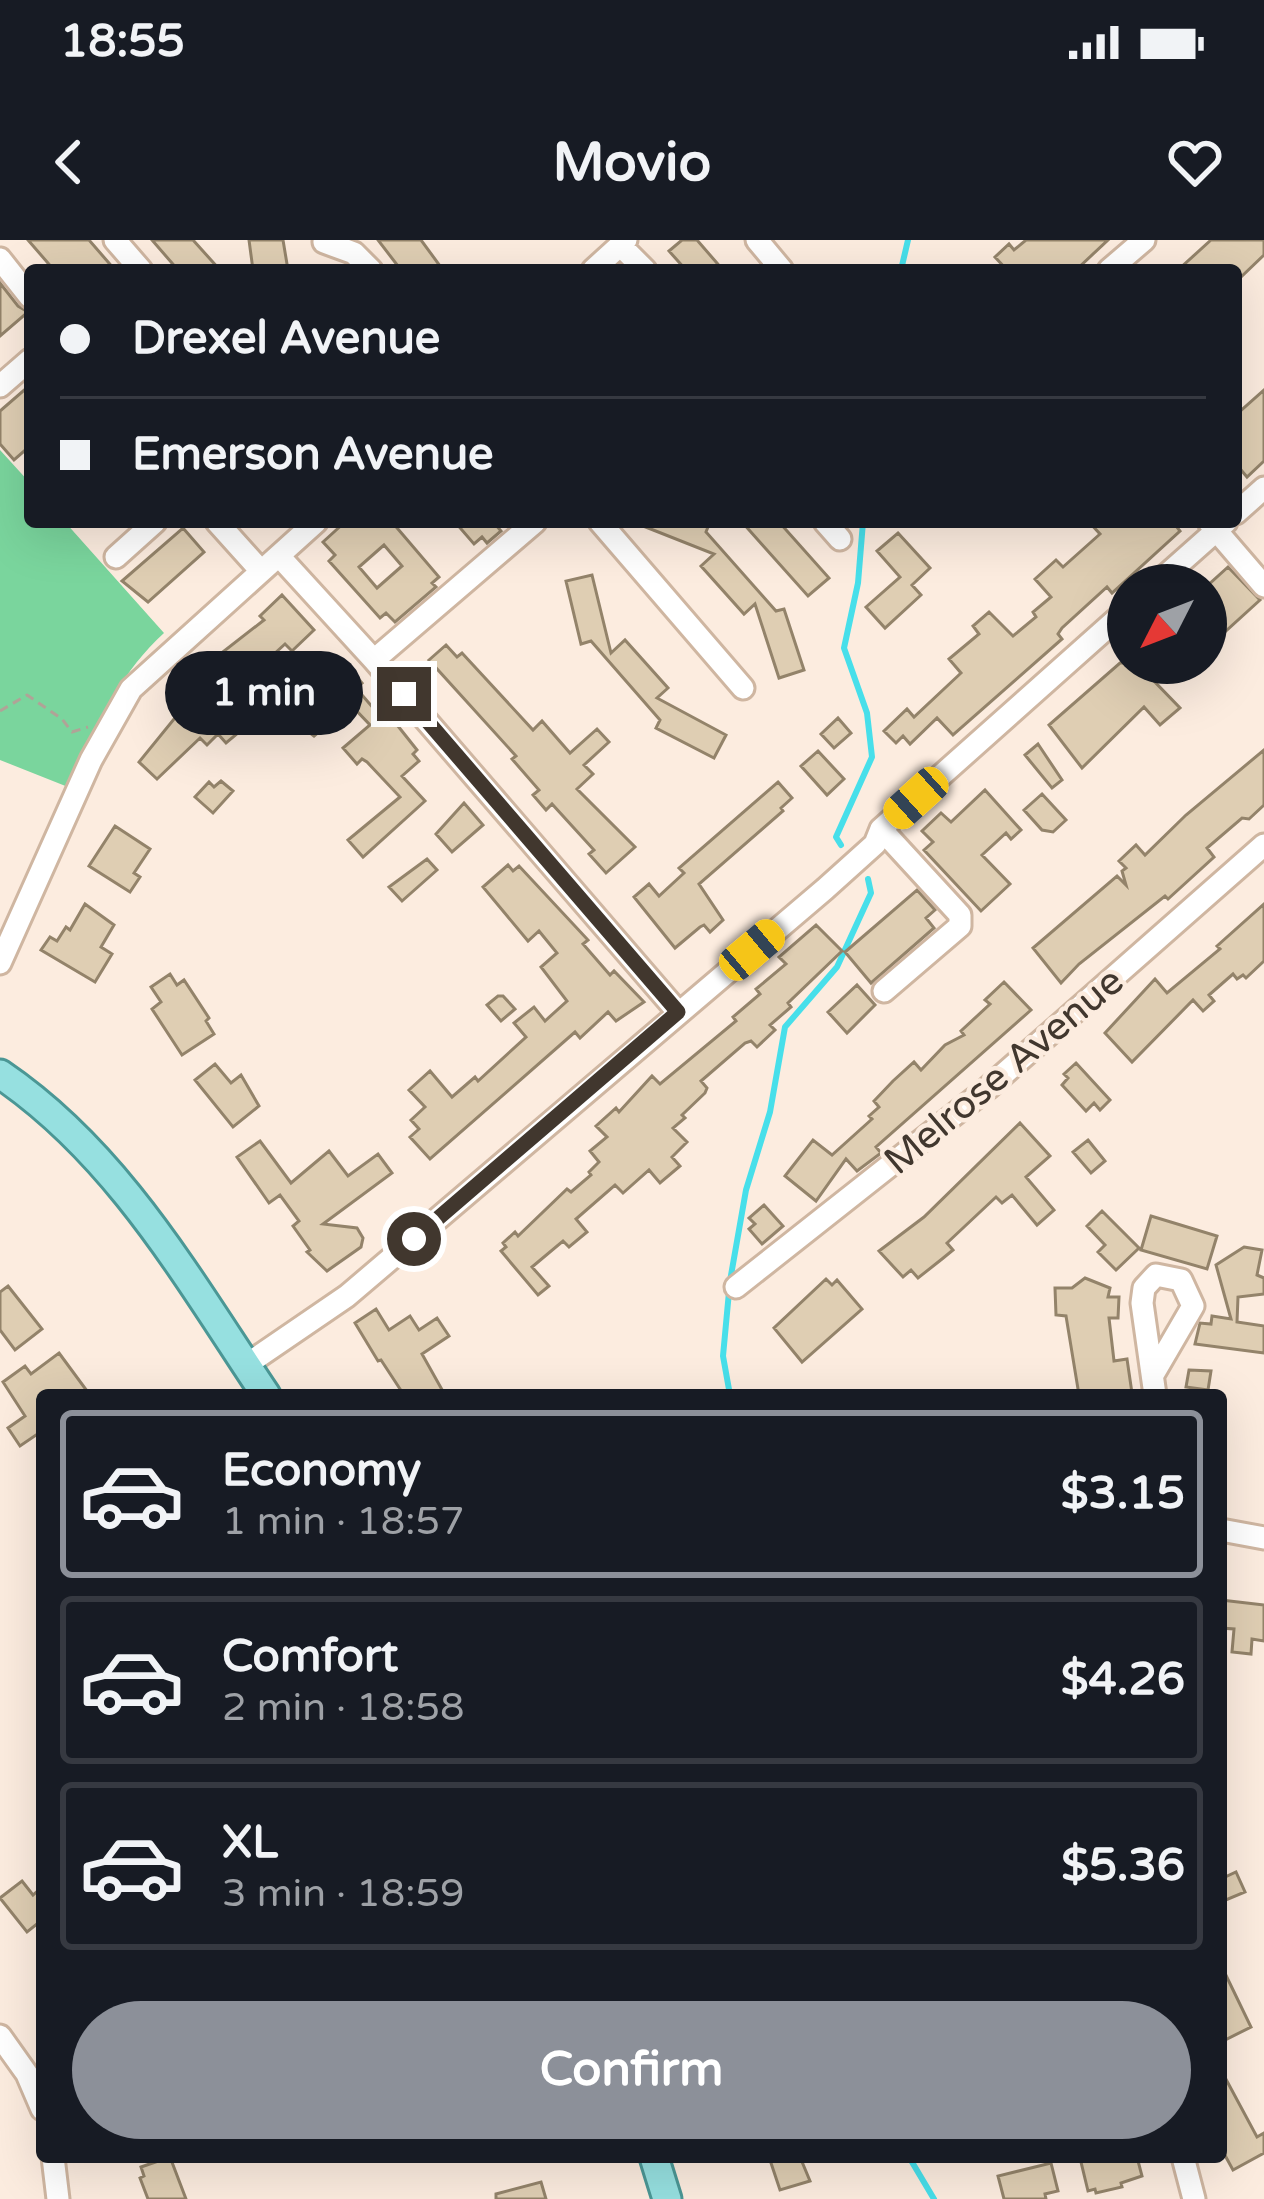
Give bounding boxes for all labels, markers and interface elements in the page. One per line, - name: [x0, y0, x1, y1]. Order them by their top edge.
- text: 18:55: [60, 15, 185, 69]
- icon: back: [36, 129, 102, 195]
- icon: heart: [1162, 129, 1228, 195]
- text: Movio: [553, 130, 711, 195]
- text: Drexel Avenue: [132, 312, 440, 366]
- text: Emerson Avenue: [132, 428, 494, 482]
- north arrow: [1107, 564, 1227, 684]
- map controls: [1107, 564, 1227, 684]
- callout: 1 min: [164, 652, 362, 736]
- route end: [377, 667, 431, 721]
- text: 1 min: [212, 669, 316, 716]
- car: [877, 761, 955, 835]
- car: [713, 913, 791, 987]
- street label: Melrose Avenue: [875, 958, 1133, 1185]
- route start: [387, 1212, 441, 1266]
- icon: car: [78, 1440, 186, 1548]
- text: Economy: [222, 1444, 421, 1498]
- text: $3.15: [1061, 1467, 1185, 1521]
- text: 1 min · 18:57: [222, 1498, 464, 1545]
- icon: car: [78, 1626, 186, 1734]
- text: Comfort: [222, 1630, 398, 1684]
- text: $4.26: [1061, 1653, 1185, 1707]
- text: 2 min · 18:58: [222, 1684, 464, 1731]
- icon: car: [78, 1812, 186, 1920]
- text: XL: [222, 1816, 278, 1870]
- text: $5.36: [1061, 1839, 1185, 1893]
- text: 3 min · 18:59: [222, 1870, 464, 1917]
- button: Confirm: [72, 2001, 1191, 2139]

